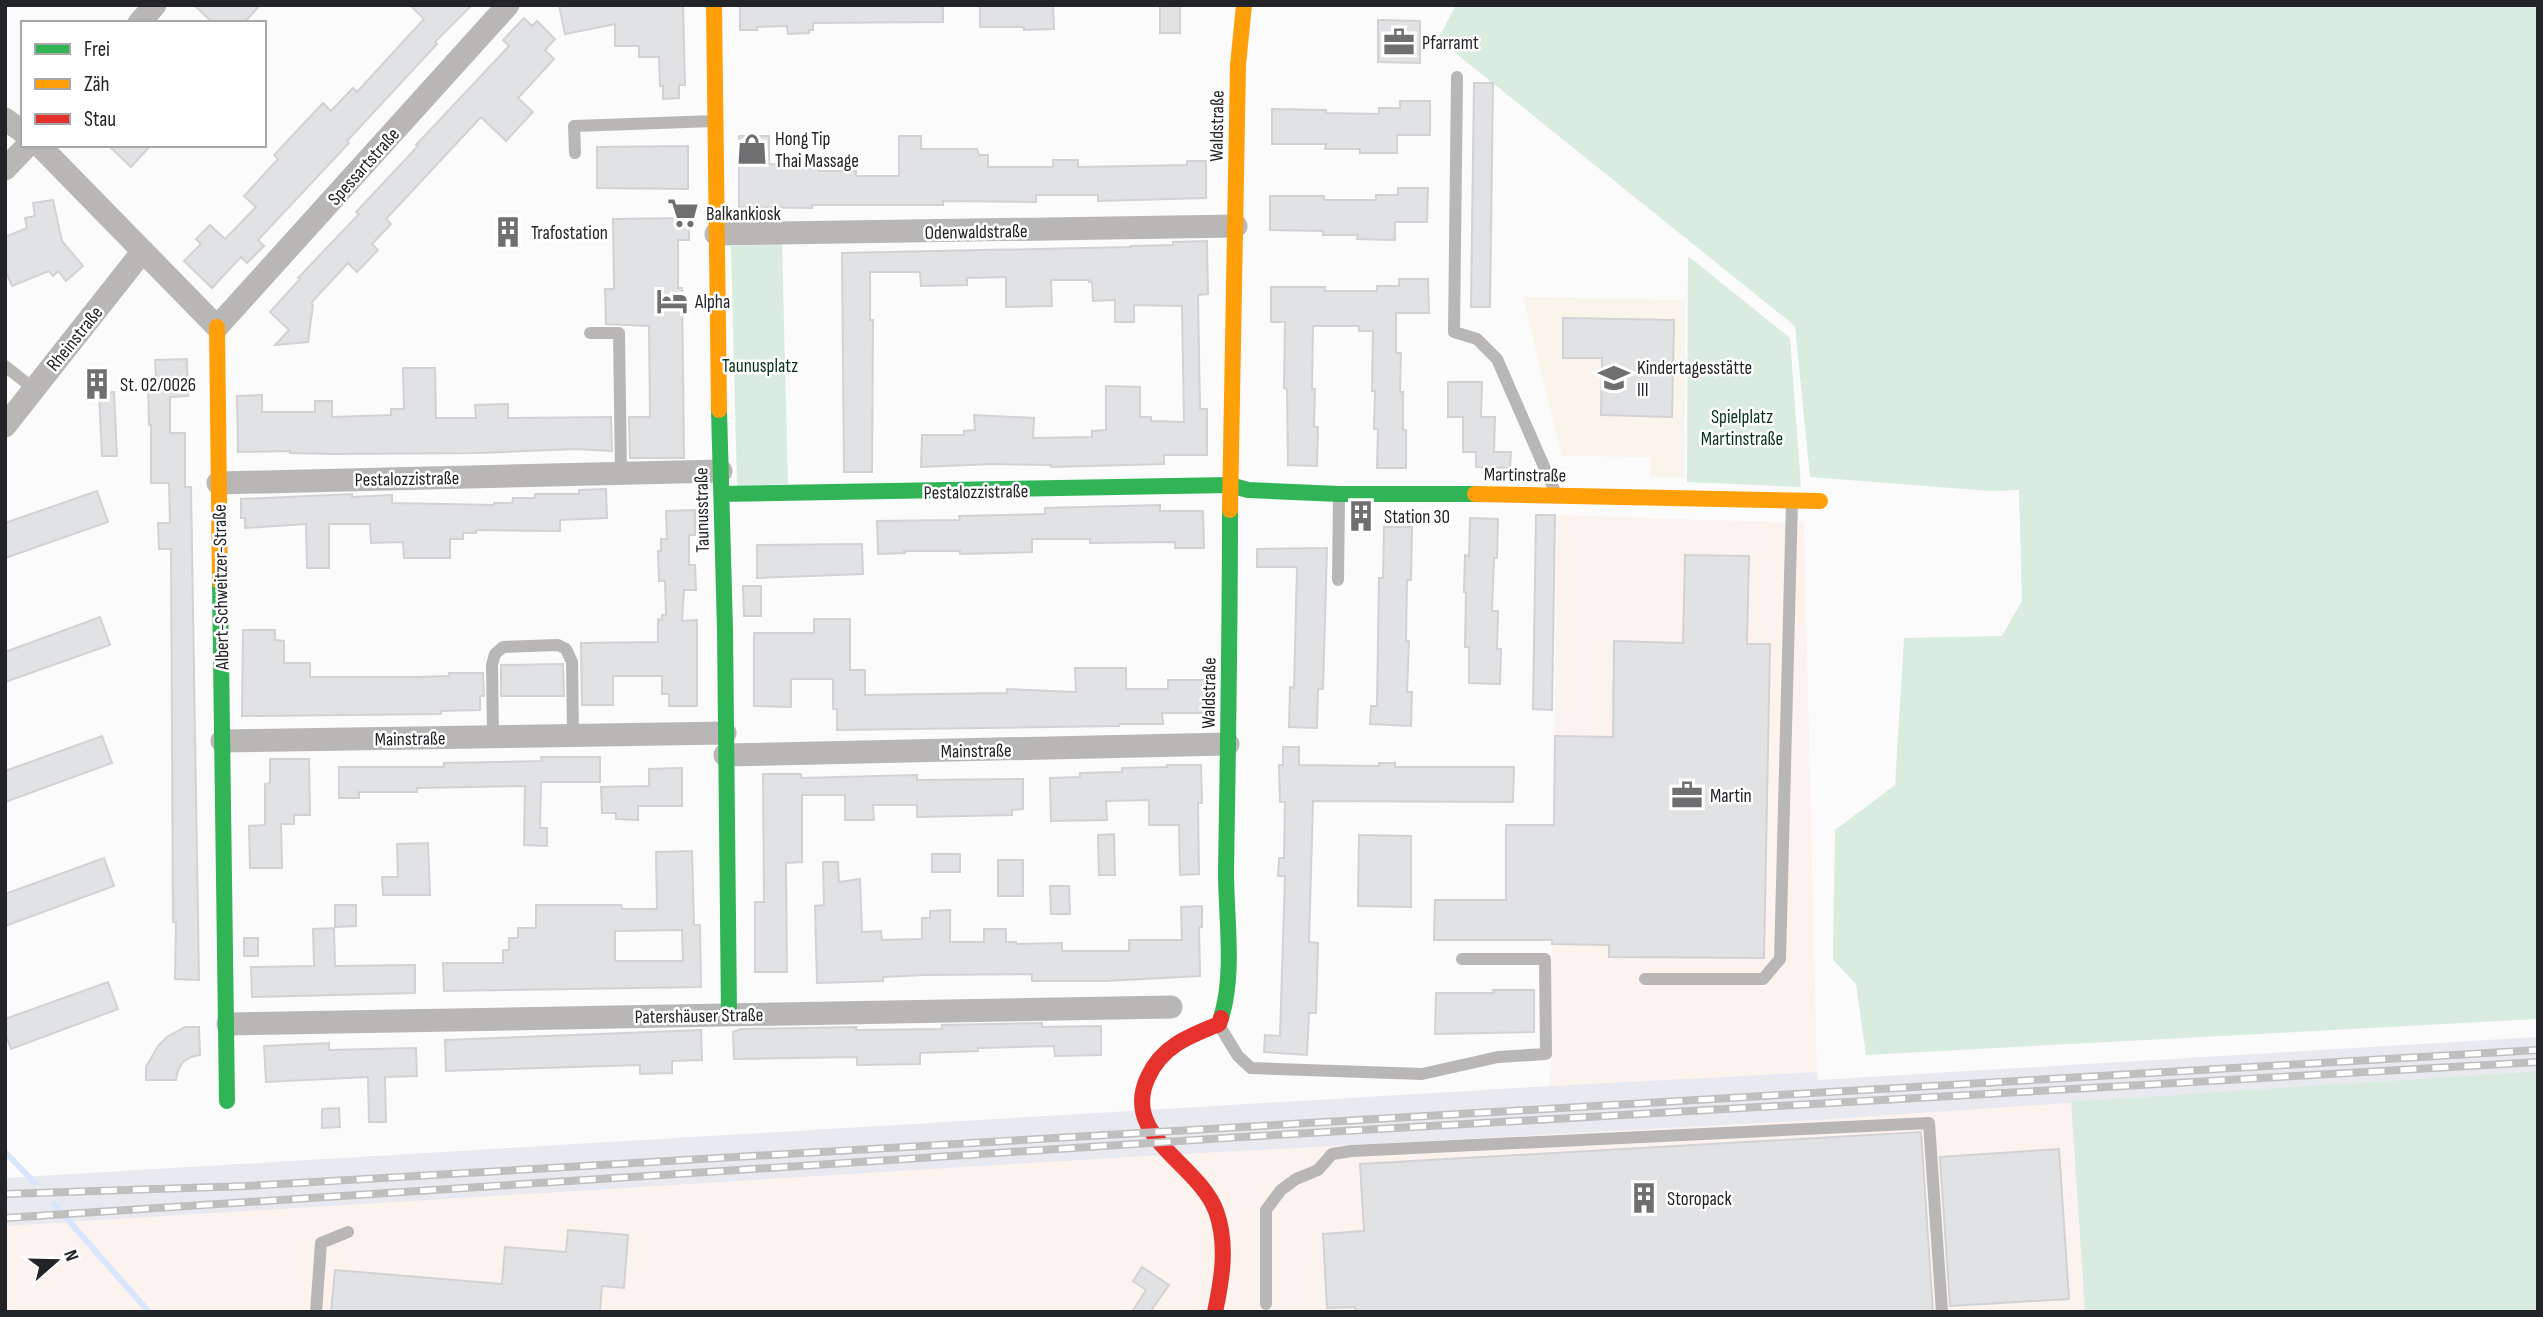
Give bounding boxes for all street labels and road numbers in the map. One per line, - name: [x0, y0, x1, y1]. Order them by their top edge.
- street label: Waldstraße: [1205, 90, 1230, 162]
- street label: Spessartstraße: [323, 124, 405, 211]
- street label: Odenwaldstraße: [924, 220, 1028, 245]
- street label: Rheinstraße: [42, 302, 108, 376]
- street label: Martinstraße: [1484, 463, 1566, 488]
- street label: Pestalozzistraße: [355, 467, 460, 492]
- street label: Taunusstraße: [690, 467, 715, 553]
- street label: Pestalozzistraße: [924, 480, 1029, 505]
- street label: Albert-Schweitzer-Straße: [209, 504, 234, 671]
- street label: Waldstraße: [1197, 657, 1222, 729]
- street label: Mainstraße: [374, 727, 446, 752]
- street label: Mainstraße: [940, 739, 1012, 764]
- street label: Patershäuser Straße: [634, 1004, 764, 1029]

